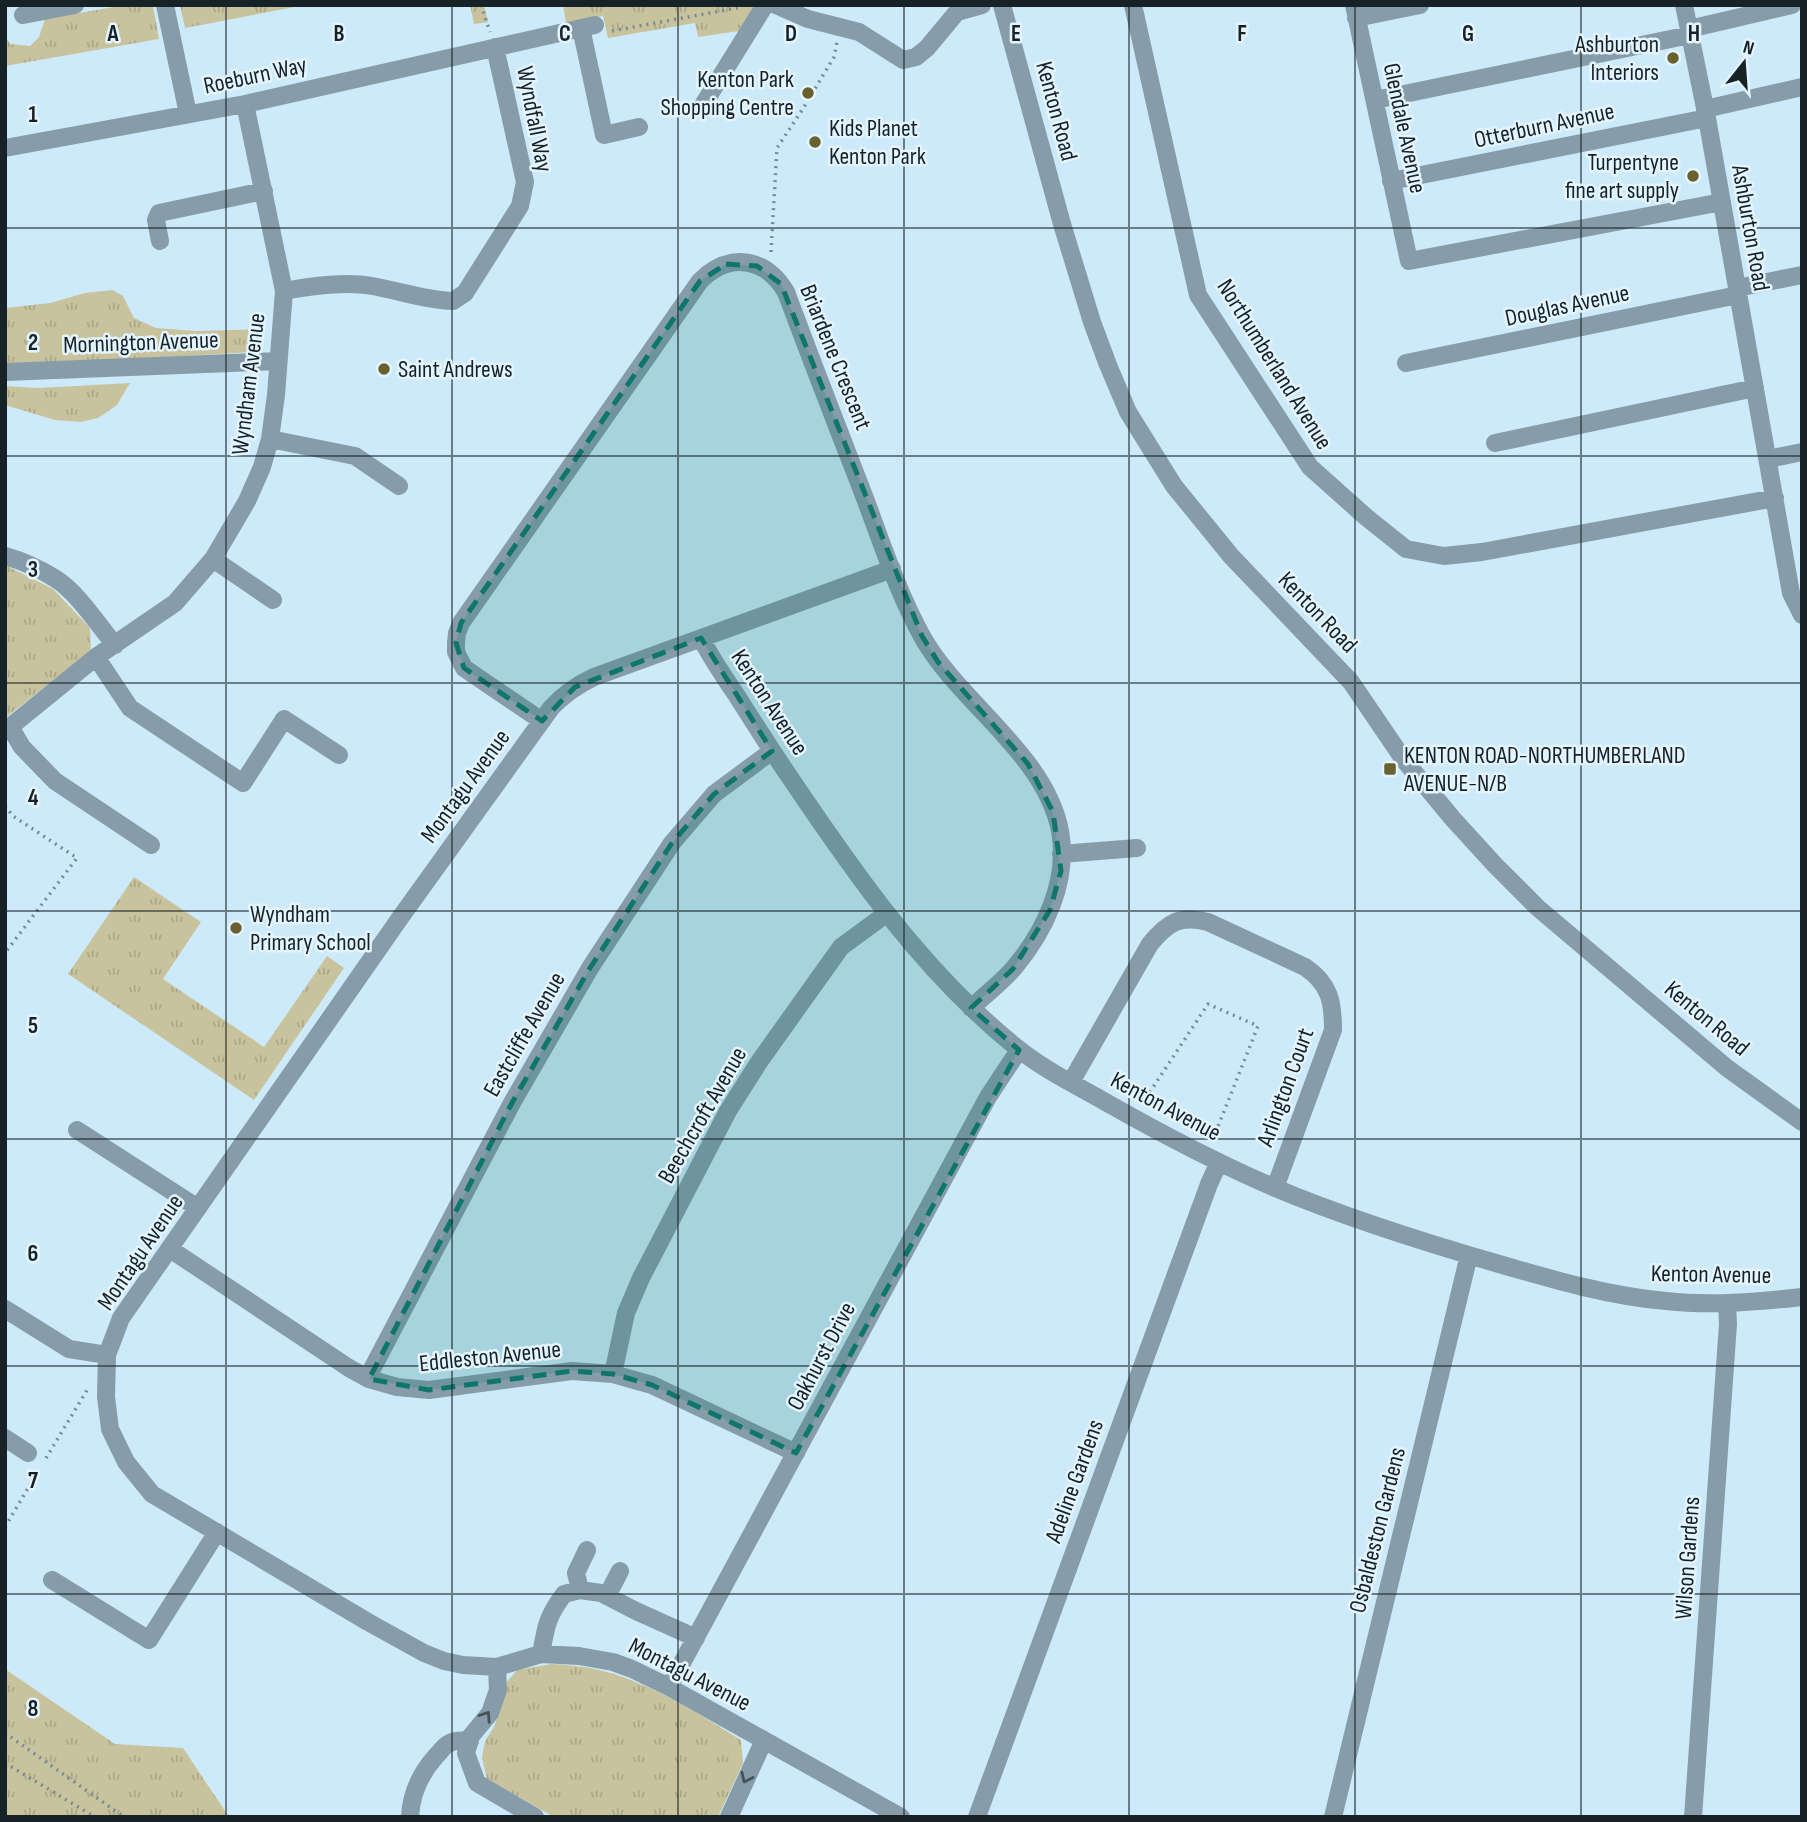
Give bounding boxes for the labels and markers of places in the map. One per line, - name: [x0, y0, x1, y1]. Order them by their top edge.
- place label: Ashburton Interiors: [1574, 30, 1659, 87]
- marker: Ashburton Interiors: [1665, 50, 1681, 66]
- place label: Kenton Park Shopping Centre: [661, 65, 794, 122]
- marker: Kenton Park Shopping Centre: [800, 85, 816, 101]
- place label: Kids Planet Kenton Park: [829, 114, 926, 171]
- marker: Kids Planet Kenton Park: [807, 134, 823, 150]
- place label: Turpentyne fine art supply: [1565, 148, 1679, 205]
- marker: Turpentyne fine art supply: [1685, 168, 1701, 184]
- place label: Saint Andrews: [398, 355, 513, 384]
- marker: Saint Andrews: [376, 361, 392, 377]
- place label: KENTON ROAD-NORTHUMBERLAND AVENUE-N/B: [1403, 741, 1686, 798]
- marker: KENTON ROAD-NORTHUMBERLAND AVENUE-N/B: [1382, 761, 1398, 777]
- place label: Wyndham Primary School: [250, 900, 371, 957]
- marker: Wyndham Primary School: [228, 920, 244, 936]

